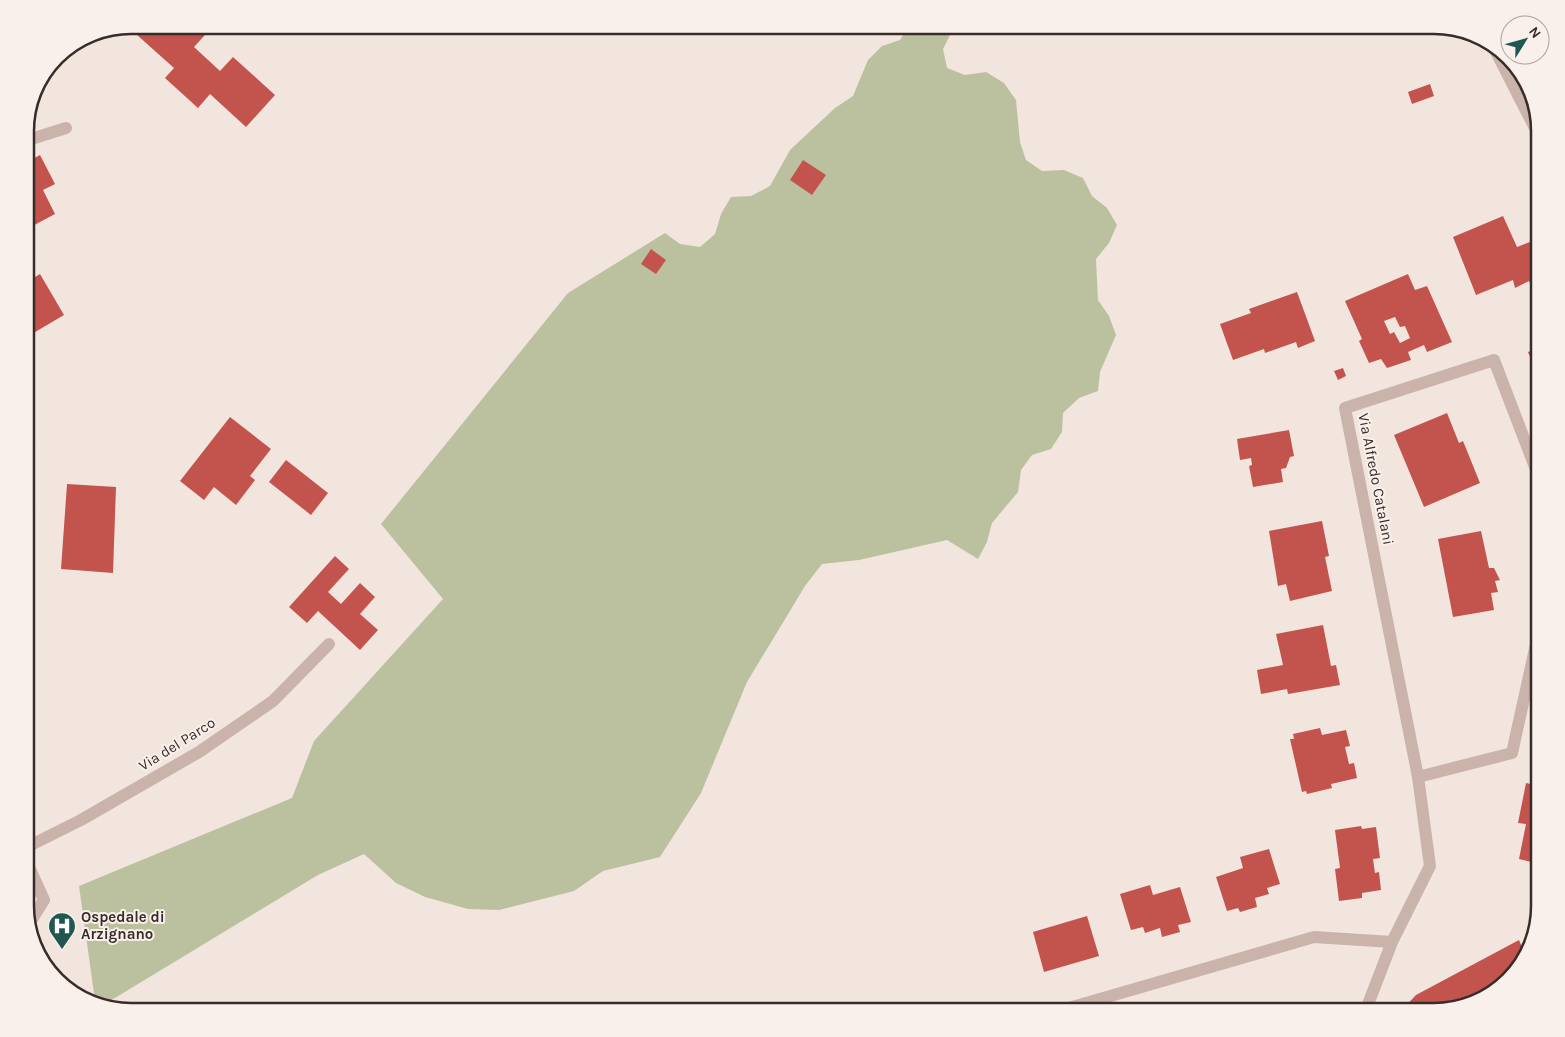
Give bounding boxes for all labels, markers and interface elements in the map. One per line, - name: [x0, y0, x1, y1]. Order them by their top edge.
- north arrow: [1500, 15, 1550, 65]
- text: N: [1525, 23, 1545, 42]
- street label: Via Alfredo Catalani: [1354, 412, 1398, 546]
- street label: Via del Parco: [135, 713, 219, 775]
- place label: Ospedale di Arzignano: [81, 908, 165, 943]
- hospital icon: Ospedale di Arzignano: [47, 911, 77, 950]

